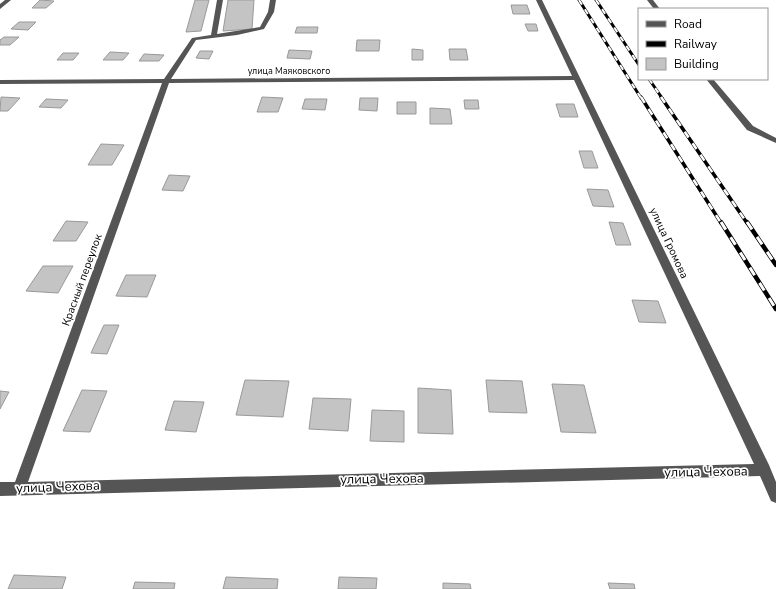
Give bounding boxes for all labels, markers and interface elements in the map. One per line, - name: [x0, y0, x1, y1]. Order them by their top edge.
- legend: [638, 8, 768, 80]
- text: Road: [674, 16, 702, 32]
- text: Railway: [674, 36, 718, 52]
- text: Building: [674, 56, 719, 72]
- street label: улица Маяковского: [248, 65, 330, 77]
- street label: улица Громова: [646, 205, 692, 281]
- street label: Красный переулок: [58, 232, 106, 328]
- street label: улица Чехова: [664, 462, 748, 482]
- street label: улица Чехова: [340, 469, 424, 489]
- street label: улица Чехова: [16, 477, 100, 497]

